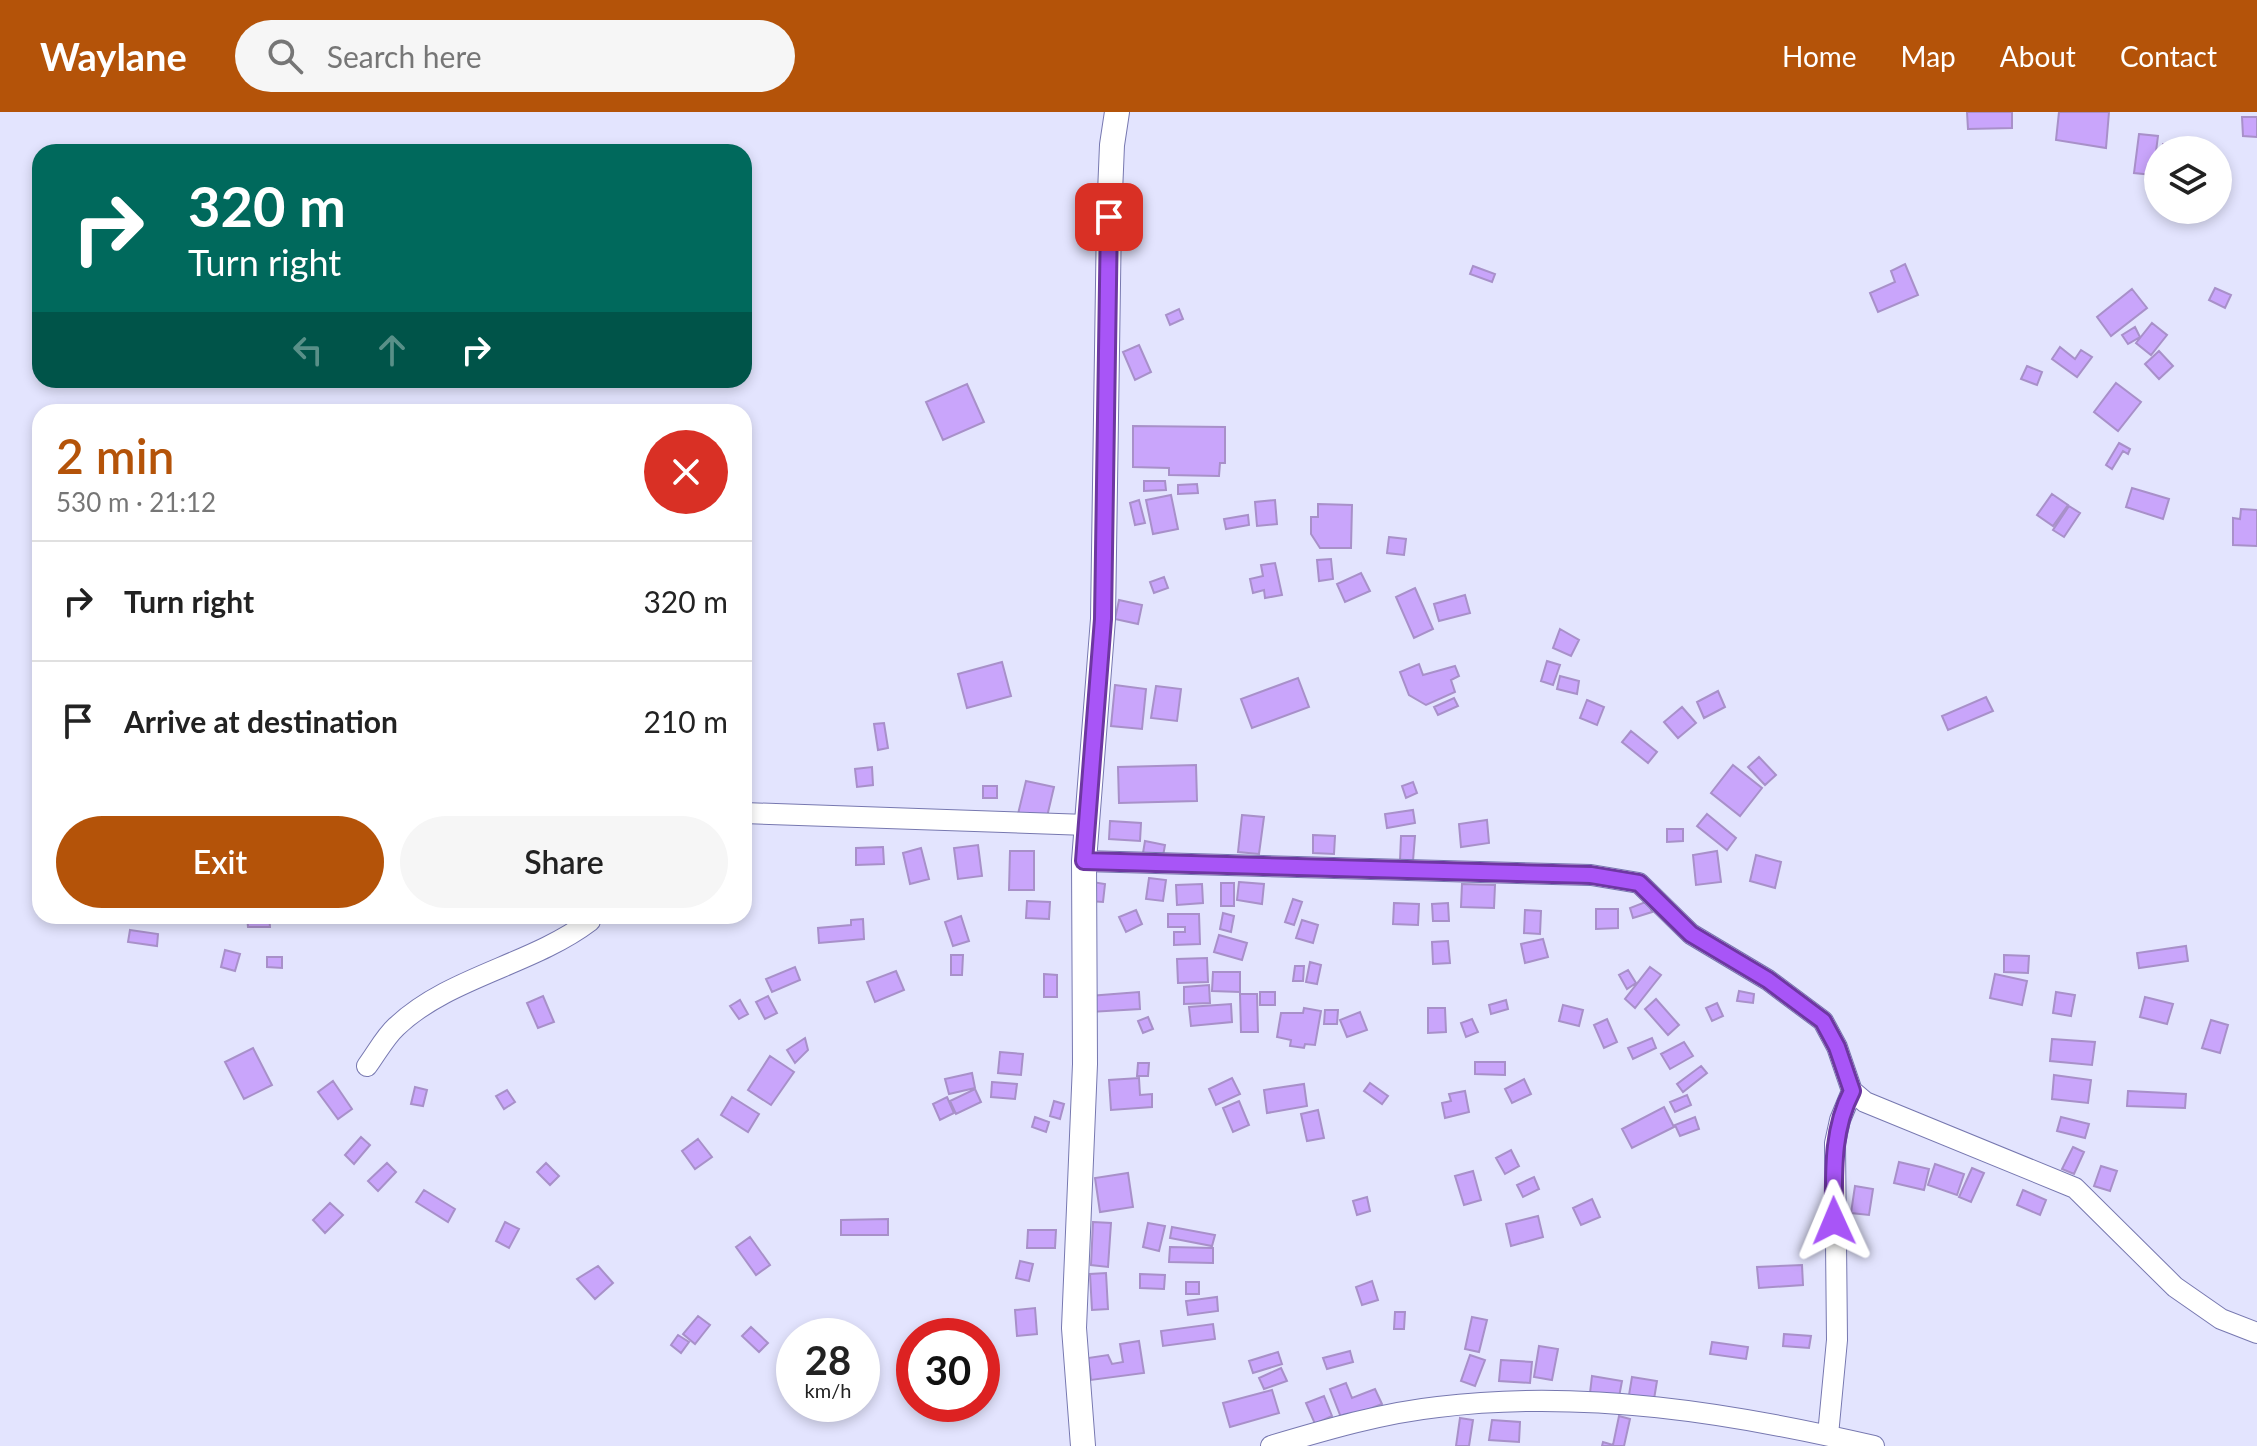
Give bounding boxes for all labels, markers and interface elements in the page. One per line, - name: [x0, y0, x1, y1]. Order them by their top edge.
- search box: [235, 20, 795, 92]
- text: Waylane: [40, 33, 187, 79]
- icon: search: [263, 34, 307, 78]
- text: Search here: [327, 38, 482, 74]
- text: Home: [1782, 39, 1857, 73]
- text: Map: [1901, 39, 1956, 73]
- text: About: [2000, 39, 2076, 73]
- text: Contact: [2120, 39, 2217, 73]
- map controls: [2144, 136, 2232, 224]
- button: layers: [2144, 136, 2232, 224]
- text: 320 m: [188, 172, 346, 239]
- icon: right: [56, 176, 160, 280]
- pin: [1075, 183, 1143, 251]
- icon: arrive: [1087, 195, 1131, 239]
- text: Turn right: [188, 240, 341, 284]
- icon: left: [286, 328, 330, 372]
- icon: ahead: [370, 328, 414, 372]
- icon: right: [454, 328, 498, 372]
- text: 2 min: [56, 427, 174, 484]
- button: close: [644, 430, 728, 514]
- text: 530 m · 21:12: [56, 486, 216, 518]
- icon: right: [56, 579, 100, 623]
- text: Turn right: [124, 583, 254, 619]
- text: 320 m: [643, 583, 728, 619]
- icon: arrive: [56, 699, 100, 743]
- text: Arrive at destination: [124, 703, 398, 739]
- text: 210 m: [643, 703, 728, 739]
- button: Exit: [56, 816, 384, 908]
- button: Share: [400, 816, 728, 908]
- position arrow: [1792, 1179, 1876, 1263]
- speed limit sign: 30: [896, 1318, 1000, 1422]
- text: 28: [805, 1336, 851, 1384]
- text: km/h: [805, 1378, 851, 1402]

